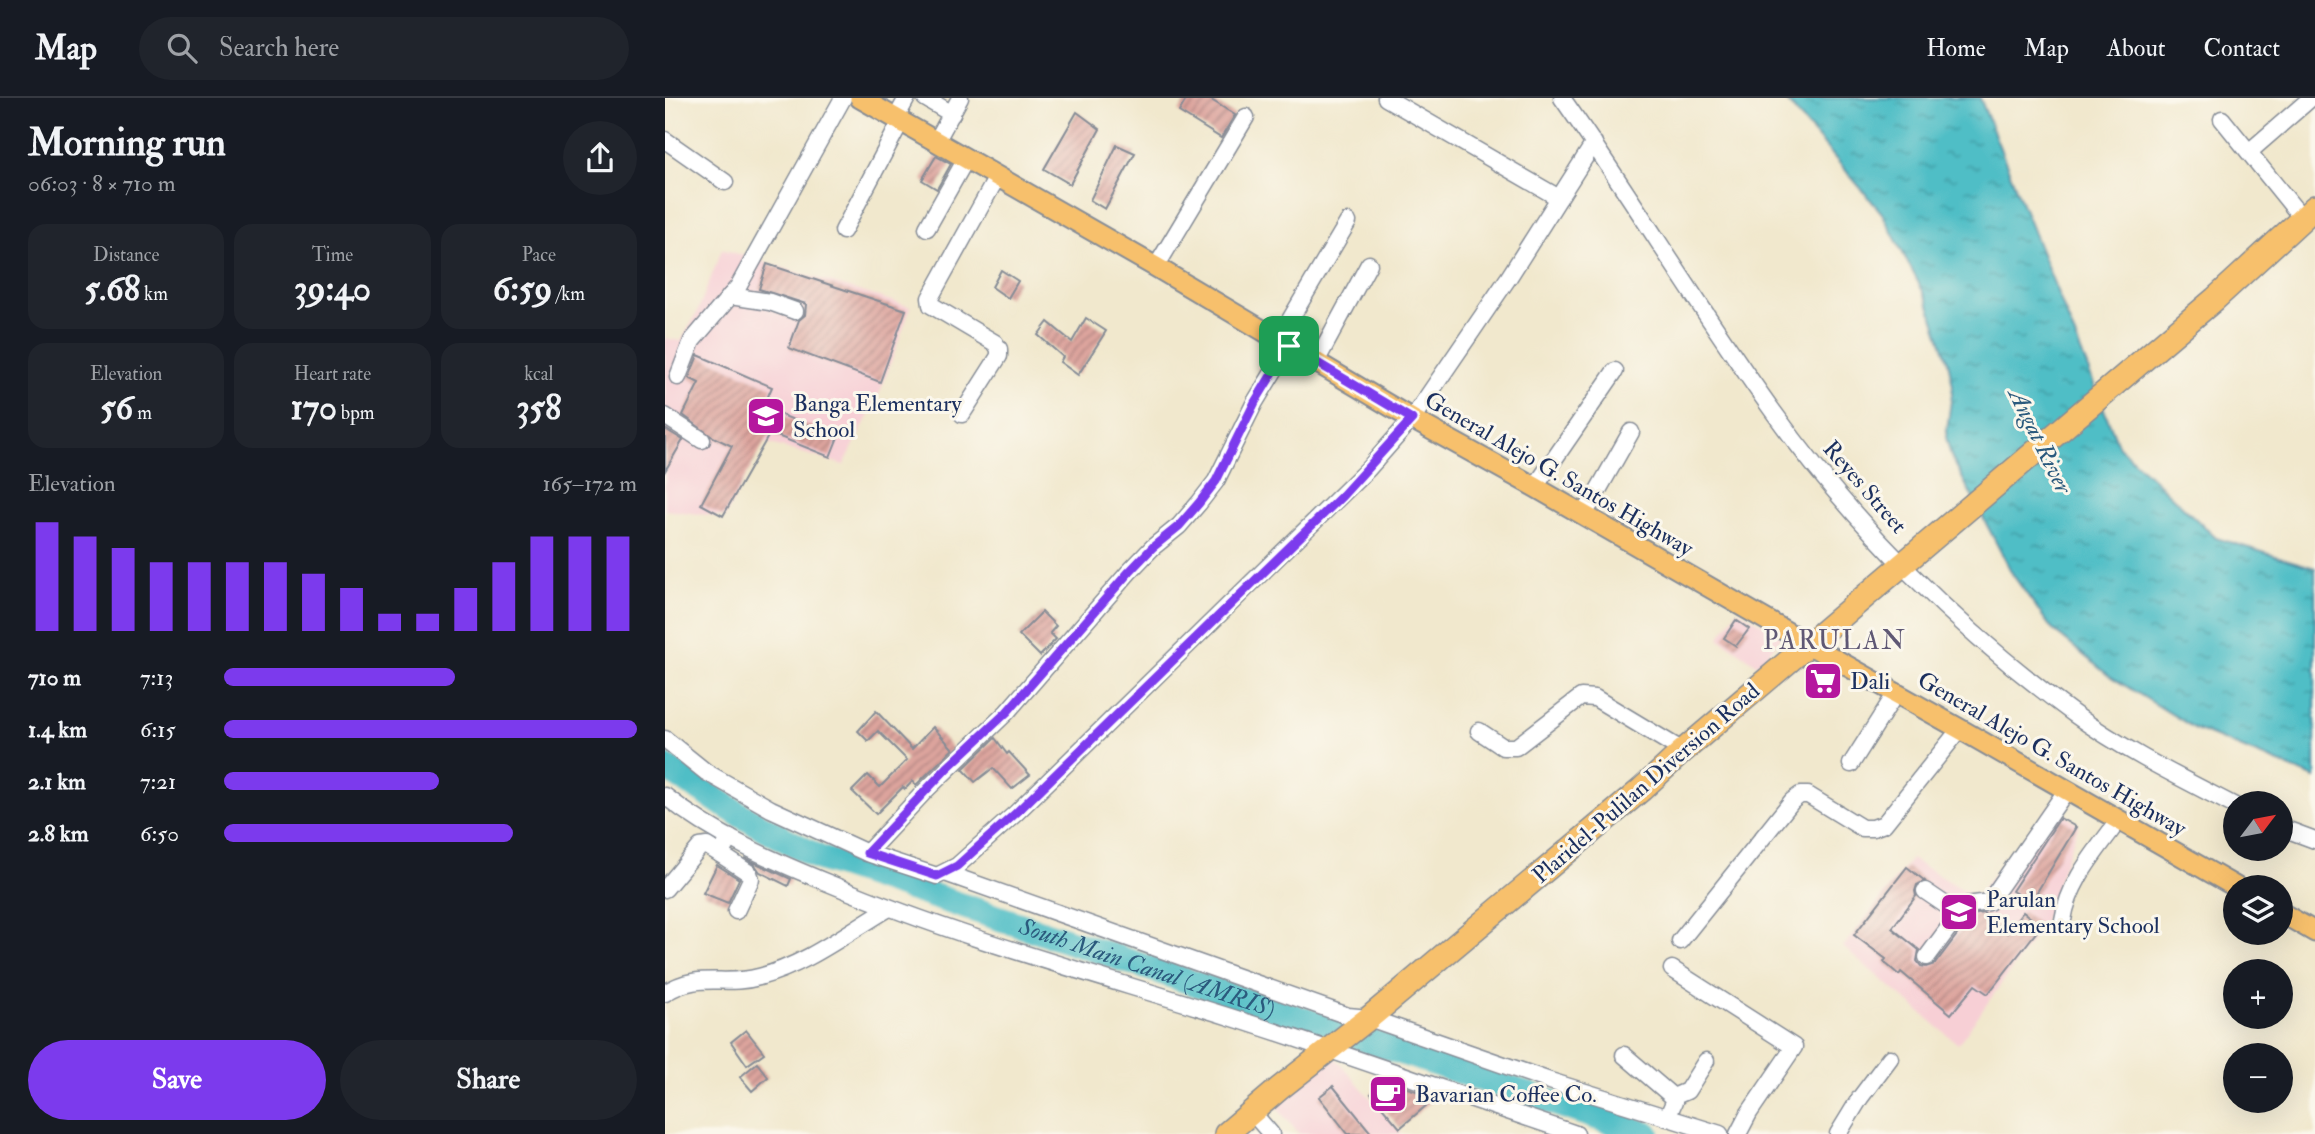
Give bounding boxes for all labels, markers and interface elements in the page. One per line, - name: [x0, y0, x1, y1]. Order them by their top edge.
- search box: [139, 17, 629, 80]
- text: Map: [35, 28, 97, 69]
- icon: search: [163, 29, 201, 67]
- text: Search here: [219, 32, 339, 64]
- text: Home: [1926, 33, 1986, 64]
- text: Map: [2024, 33, 2069, 64]
- text: About: [2107, 33, 2166, 64]
- text: Contact: [2204, 33, 2280, 64]
- text: Morning run: [28, 119, 226, 167]
- button: share: [563, 121, 637, 195]
- text: 06:03 · 8 × 710 m: [28, 169, 176, 198]
- text: Distance: [93, 243, 159, 267]
- text: Time: [312, 243, 353, 267]
- text: Pace: [522, 243, 556, 267]
- text: 5.68: [84, 267, 140, 311]
- text: 39:40: [294, 267, 371, 311]
- text: 6:59: [493, 267, 552, 311]
- text: km: [140, 282, 168, 306]
- text: /km: [552, 282, 585, 306]
- pin: [1259, 316, 1319, 376]
- icon: arrive: [1270, 327, 1308, 365]
- text: Elevation: [90, 362, 162, 386]
- text: Heart rate: [294, 362, 371, 386]
- text: kcal: [524, 362, 553, 386]
- water label: Angat River: [2000, 380, 2079, 500]
- street label: General Alejo G. Santos Highway: [1419, 385, 1699, 563]
- text: 56: [100, 386, 133, 430]
- text: 170: [290, 386, 337, 430]
- text: 358: [516, 386, 561, 430]
- place label: Banga Elementary School: [793, 389, 963, 444]
- school or university icon: Banga Elementary School: [745, 395, 787, 437]
- text: m: [133, 401, 152, 425]
- text: bpm: [337, 401, 375, 425]
- street label: Reyes Street: [1817, 435, 1913, 539]
- text: Elevation: [28, 469, 116, 498]
- text: 165–172 m: [542, 469, 637, 498]
- district label: PARULAN: [1763, 625, 1907, 657]
- supermarket icon: Dali: [1802, 660, 1844, 702]
- text: 710 m: [28, 663, 81, 692]
- text: 7:13: [140, 663, 173, 692]
- street label: General Alejo G. Santos Highway: [1912, 665, 2192, 843]
- place label: Dali: [1850, 667, 1890, 696]
- street label: Plaridel-Pulilan Diversion Road: [1526, 676, 1766, 890]
- text: 1.4 km: [28, 715, 87, 744]
- text: 6:15: [140, 715, 176, 744]
- text: 2.1 km: [28, 767, 86, 796]
- text: 7:21: [140, 767, 176, 796]
- north arrow: [2223, 791, 2293, 861]
- map controls: [2223, 791, 2293, 1113]
- text: 2.8 km: [28, 819, 89, 848]
- text: 6:50: [140, 819, 179, 848]
- button: layers: [2223, 875, 2293, 945]
- place label: Parulan Elementary School: [1986, 885, 2160, 940]
- school or university icon: Parulan Elementary School: [1938, 891, 1980, 933]
- water label: South Main Canal (AMRIS): [1014, 910, 1279, 1024]
- button: +: [2223, 959, 2293, 1029]
- button: Save: [28, 1040, 326, 1120]
- button: Share: [340, 1040, 637, 1120]
- button: −: [2223, 1043, 2293, 1113]
- cafe icon: Bavarian Coffee Co.: [1367, 1073, 1409, 1115]
- place label: Bavarian Coffee Co.: [1415, 1080, 1597, 1109]

